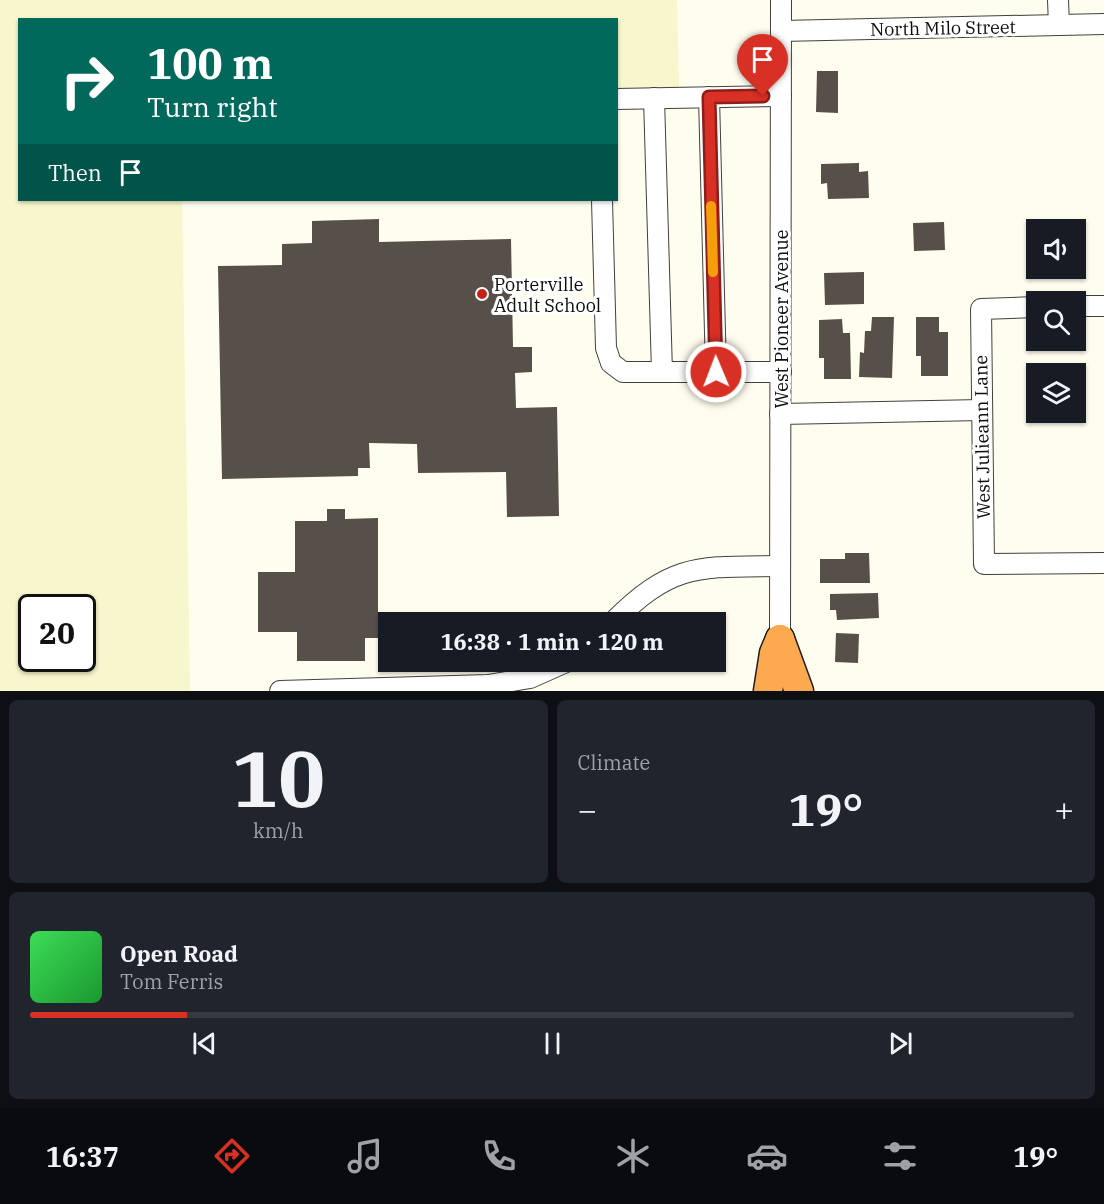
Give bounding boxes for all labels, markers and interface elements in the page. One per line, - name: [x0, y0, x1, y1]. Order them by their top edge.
- street label: North Milo Street: [870, 15, 1016, 41]
- pin: [737, 34, 788, 96]
- text: 100 m: [147, 36, 273, 91]
- icon: right: [48, 42, 126, 120]
- icon: arrive: [746, 43, 779, 76]
- text: Turn right: [147, 89, 278, 124]
- icon: arrive: [114, 156, 147, 189]
- text: Then: [48, 158, 102, 187]
- map controls: [1026, 219, 1086, 423]
- button: sound: [1026, 219, 1086, 279]
- street label: West Pioneer Avenue: [770, 230, 793, 408]
- place label: Porterville Adult School: [494, 273, 601, 317]
- marker: Porterville Adult School: [475, 287, 489, 301]
- button: search: [1026, 291, 1086, 351]
- position arrow: [684, 340, 748, 404]
- street label: West Julieann Lane: [969, 355, 995, 519]
- button: layers: [1026, 363, 1086, 423]
- speed limit sign: 20: [18, 594, 96, 672]
- text: 16:38 · 1 min · 120 m: [440, 627, 664, 656]
- text: 10: [231, 727, 325, 828]
- text: Climate: [578, 749, 650, 776]
- text: 19°: [788, 780, 863, 838]
- text: −: [578, 788, 597, 831]
- text: +: [1054, 788, 1074, 831]
- text: km/h: [253, 817, 304, 844]
- text: Open Road: [120, 939, 238, 968]
- text: Tom Ferris: [120, 968, 223, 995]
- icon: previous: [188, 1027, 221, 1060]
- icon: pause: [536, 1027, 569, 1060]
- icon: next: [884, 1027, 917, 1060]
- icon: directions: [211, 1135, 253, 1177]
- icon: music: [344, 1135, 386, 1177]
- icon: phone: [478, 1135, 520, 1177]
- icon: climate: [612, 1135, 654, 1177]
- icon: car: [746, 1135, 788, 1177]
- icon: filters: [879, 1135, 921, 1177]
- text: 16:37: [46, 1139, 119, 1174]
- text: 19°: [1013, 1139, 1058, 1174]

